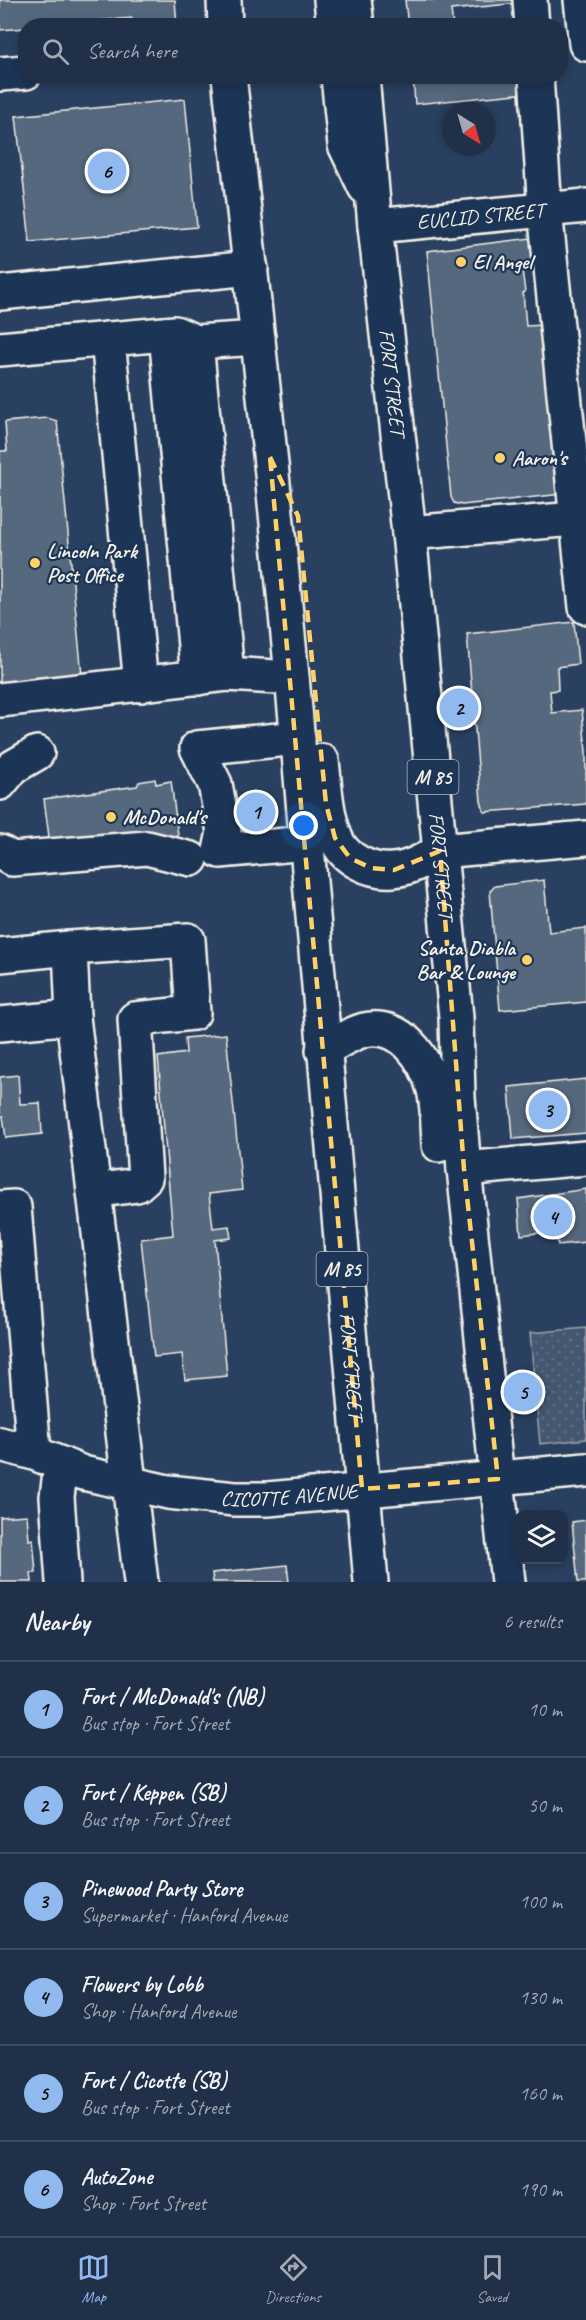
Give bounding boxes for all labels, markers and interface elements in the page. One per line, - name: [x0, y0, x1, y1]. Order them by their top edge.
- search box: [18, 18, 568, 84]
- icon: search: [39, 35, 72, 68]
- text: Search here: [87, 37, 177, 65]
- north arrow: [442, 102, 496, 156]
- pin: 6: [88, 148, 126, 194]
- street label: EUCLID STREET: [416, 197, 550, 235]
- place label: El Angel: [473, 249, 536, 275]
- marker: El Angel: [454, 255, 468, 269]
- street label: FORT STREET: [374, 328, 412, 441]
- place label: Aaron's: [512, 445, 569, 471]
- marker: Aaron's: [493, 451, 507, 465]
- place label: Lincoln Park Post Office: [47, 538, 139, 588]
- marker: Lincoln Park Post Office: [28, 556, 42, 570]
- pin: 2: [440, 686, 478, 730]
- road number: M 85: [408, 760, 458, 794]
- pin: 1: [236, 790, 276, 834]
- place label: McDonald's: [123, 804, 209, 830]
- marker: McDonald's: [104, 810, 118, 824]
- your location: [289, 811, 318, 840]
- street label: FORT STREET: [423, 811, 460, 925]
- place label: Santa Diabla Bar & Lounge: [416, 935, 517, 985]
- marker: Santa Diabla Bar & Lounge: [520, 953, 534, 967]
- pin: 3: [528, 1088, 568, 1132]
- pin: 4: [534, 1194, 572, 1240]
- road number: M 85: [316, 1252, 368, 1286]
- street label: FORT STREET: [334, 1312, 370, 1425]
- pin: 5: [504, 1370, 542, 1414]
- street label: CICOTTE AVENUE: [220, 1478, 362, 1513]
- map controls: [514, 1510, 568, 1564]
- button: layers: [514, 1510, 568, 1564]
- text: Nearby: [24, 1605, 89, 1638]
- text: 6 results: [503, 1609, 562, 1634]
- text: Fort / McDonald's (NB): [81, 1683, 264, 1711]
- text: 1: [39, 1697, 48, 1722]
- text: 10 m: [528, 1697, 562, 1722]
- text: Bus stop · Fort Street: [81, 1711, 230, 1736]
- text: Fort / Keppen (SB): [81, 1779, 226, 1807]
- text: 2: [39, 1793, 48, 1818]
- text: 50 m: [528, 1793, 562, 1818]
- text: Bus stop · Fort Street: [81, 1807, 230, 1832]
- text: Pinewood Party Store: [81, 1875, 242, 1903]
- text: 3: [39, 1889, 48, 1914]
- text: 100 m: [519, 1889, 562, 1914]
- text: Supermarket · Hanford Avenue: [81, 1903, 287, 1928]
- text: Flowers by Lobb: [81, 1971, 203, 1999]
- text: 4: [39, 1985, 48, 2010]
- text: 130 m: [519, 1985, 562, 2010]
- text: Shop · Hanford Avenue: [81, 1999, 236, 2024]
- text: Fort / Cicotte (SB): [81, 2067, 227, 2095]
- text: 5: [39, 2081, 48, 2106]
- text: 160 m: [519, 2081, 562, 2106]
- text: Bus stop · Fort Street: [81, 2095, 230, 2120]
- text: AutoZone: [81, 2163, 152, 2191]
- text: 6: [39, 2177, 48, 2202]
- text: 190 m: [519, 2177, 562, 2202]
- text: Shop · Fort Street: [81, 2191, 206, 2216]
- tab: Map: [77, 2251, 110, 2307]
- tab: Directions: [265, 2251, 321, 2307]
- tab: Saved: [476, 2251, 509, 2307]

